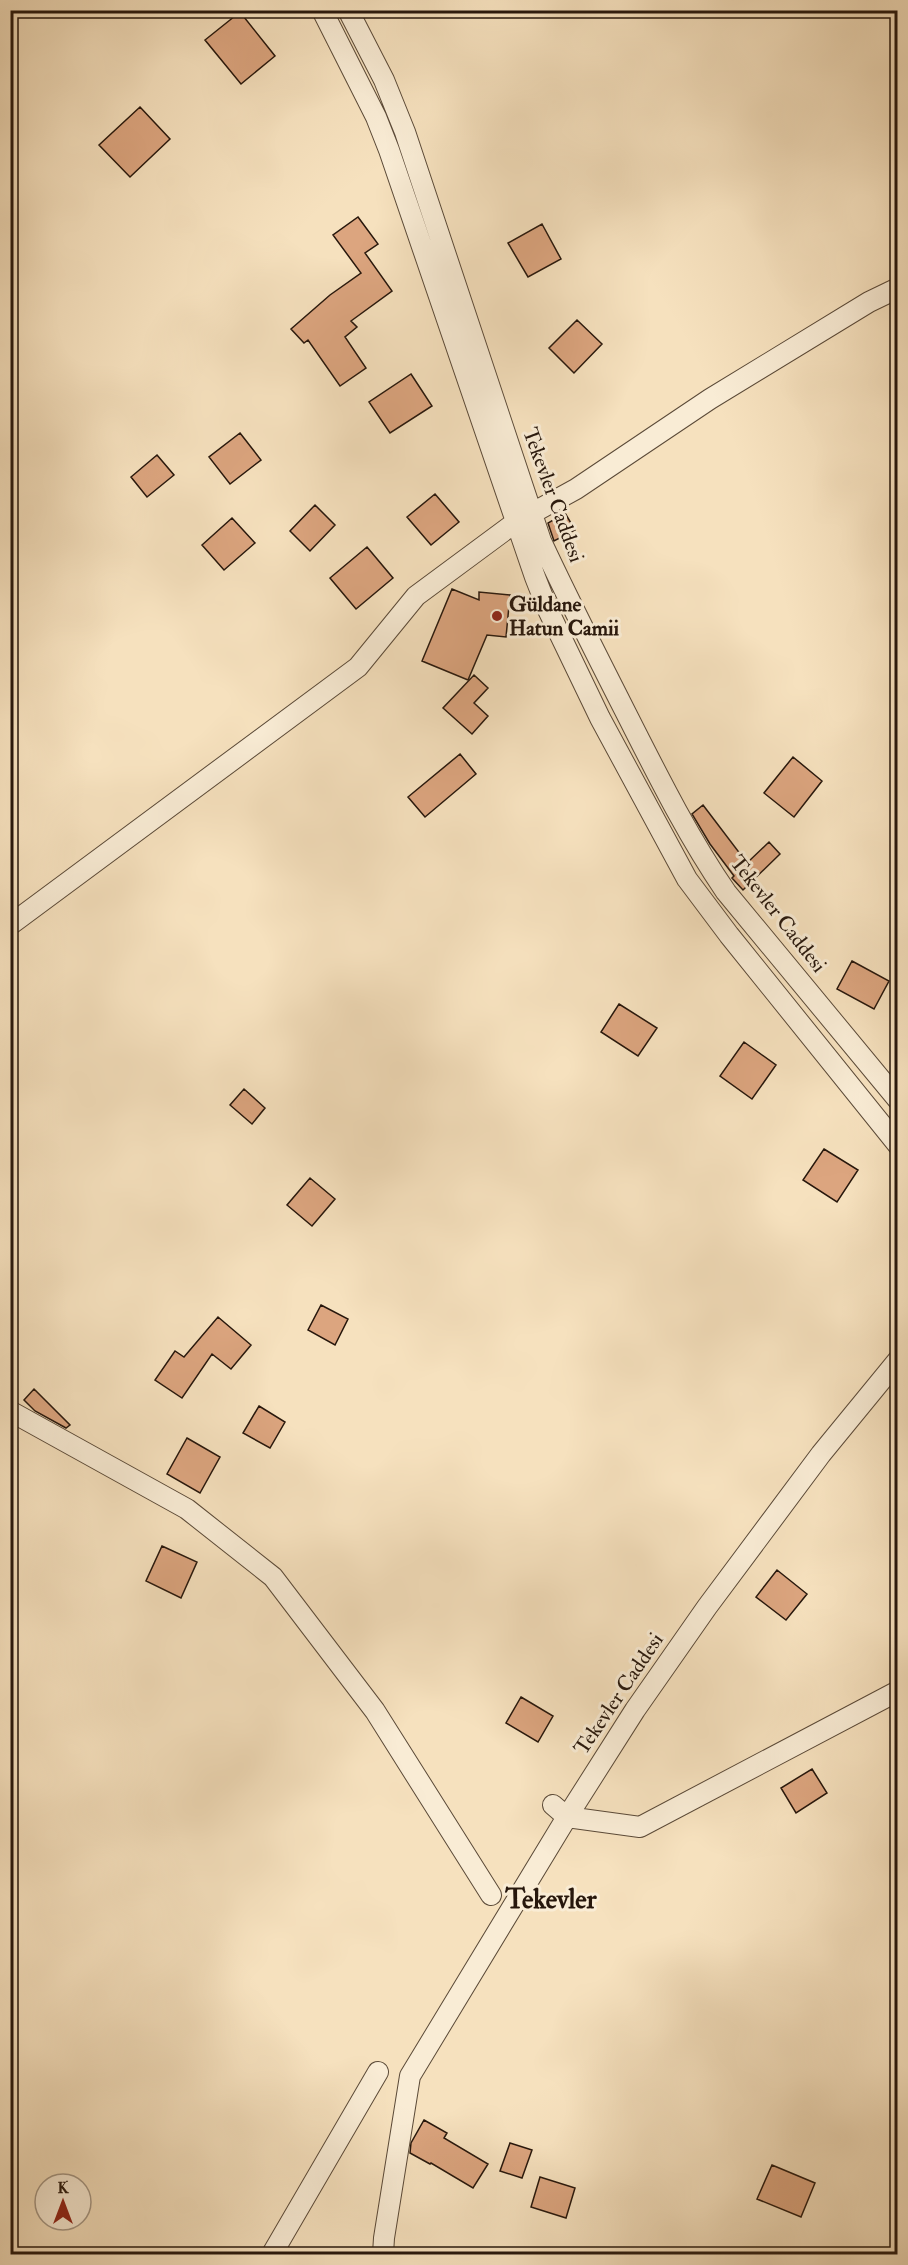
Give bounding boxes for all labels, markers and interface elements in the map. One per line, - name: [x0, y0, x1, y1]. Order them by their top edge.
- street label: Tekevler Caddesi: [516, 424, 590, 567]
- place label: Güldane Hatun Camii: [509, 591, 620, 642]
- marker: Güldane Hatun Camii: [490, 609, 504, 623]
- street label: Tekevler Caddesi: [724, 850, 832, 978]
- street label: Tekevler Caddesi: [568, 1627, 670, 1760]
- district label: Tekevler: [504, 1883, 598, 1916]
- north arrow: [33, 2172, 93, 2232]
- text: K: [57, 2178, 69, 2198]

